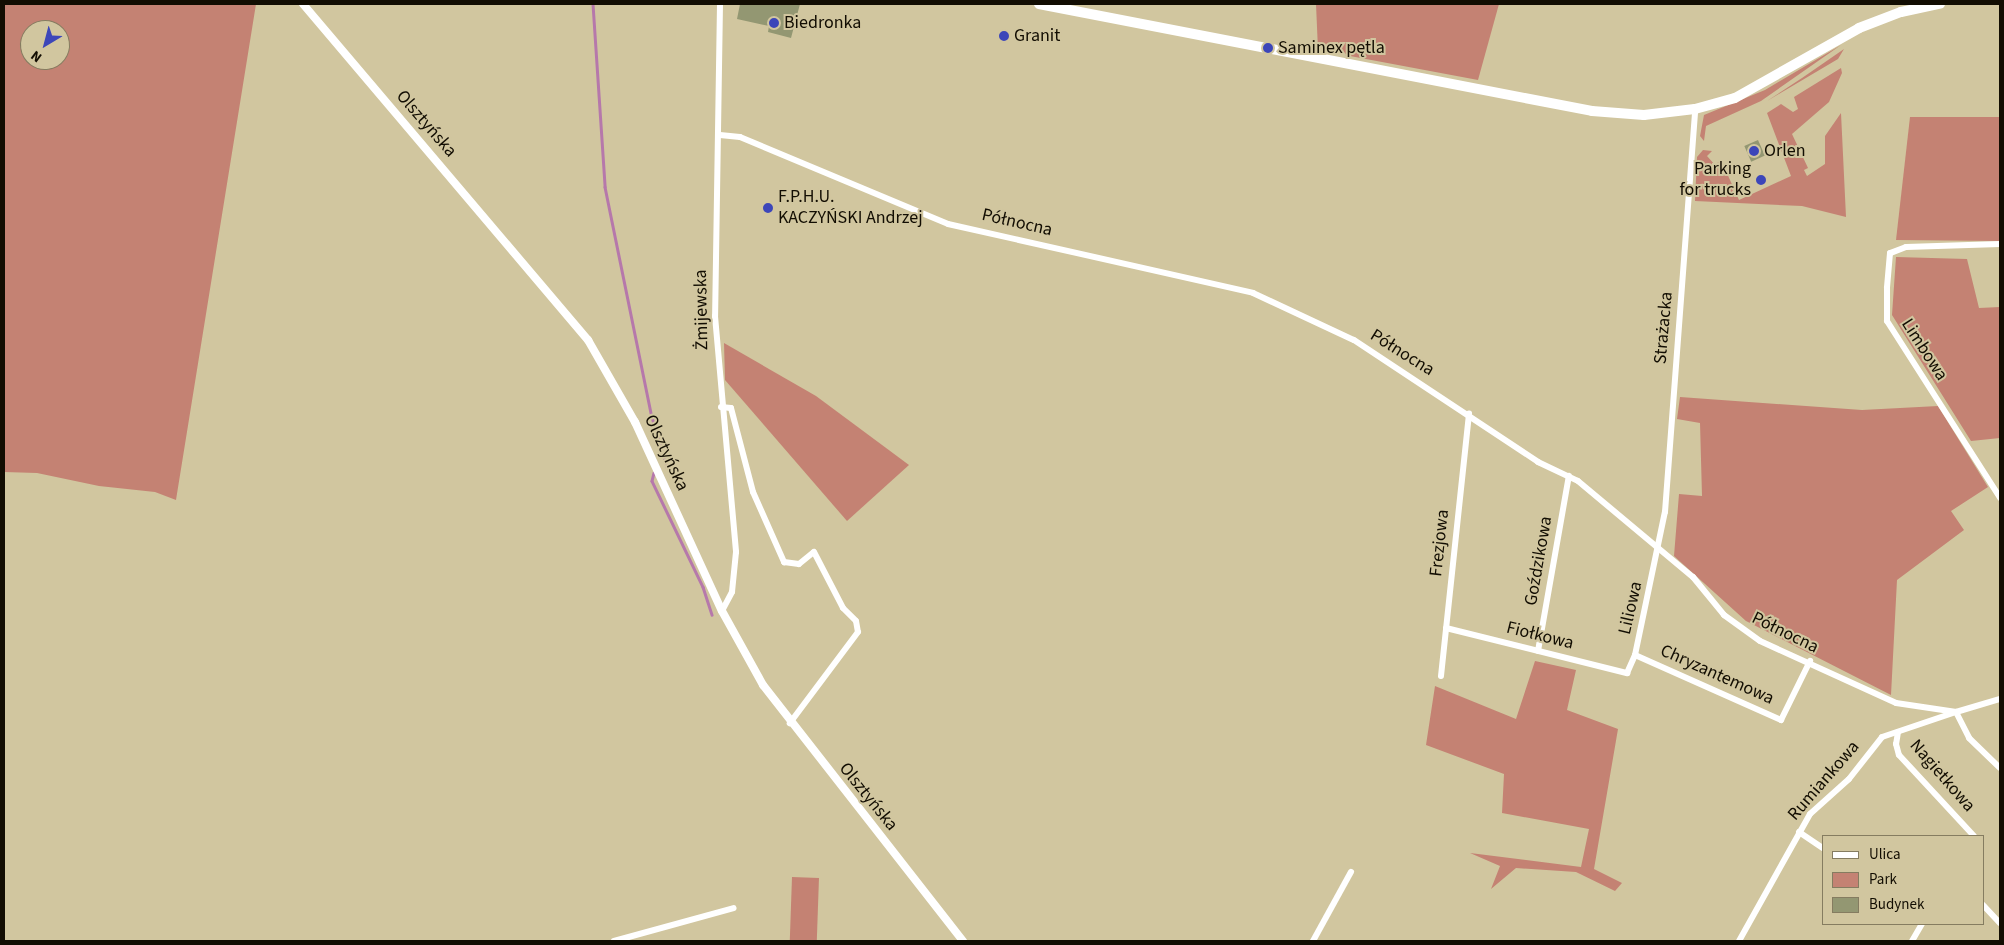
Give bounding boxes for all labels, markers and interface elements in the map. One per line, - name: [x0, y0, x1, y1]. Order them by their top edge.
- place label: Biedronka: [784, 12, 861, 34]
- marker: Biedronka: [768, 17, 780, 29]
- north arrow: [20, 20, 70, 70]
- place label: Granit: [1014, 25, 1060, 47]
- marker: Granit: [998, 30, 1010, 42]
- place label: Saminex pętla: [1278, 37, 1385, 59]
- marker: Saminex pętla: [1262, 42, 1274, 54]
- text: N: [27, 45, 46, 67]
- street label: Olsztyńska: [391, 86, 461, 162]
- place label: Orlen: [1764, 140, 1806, 162]
- marker: Orlen: [1748, 145, 1760, 157]
- place label: Parking for trucks: [1680, 159, 1751, 202]
- marker: Parking for trucks: [1755, 174, 1767, 186]
- place label: F.P.H.U. KACZYŃSKI Andrzej: [778, 187, 923, 230]
- marker: F.P.H.U. KACZYŃSKI Andrzej: [762, 202, 774, 214]
- street label: Północna: [980, 204, 1054, 242]
- street label: Żmijewska: [690, 269, 714, 351]
- street label: Strażacka: [1650, 291, 1678, 365]
- street label: Limbowa: [1896, 315, 1952, 385]
- street label: Północna: [1366, 325, 1438, 381]
- street label: Olsztyńska: [639, 412, 693, 494]
- street label: Frezjowa: [1426, 508, 1454, 578]
- street label: Goździkowa: [1521, 515, 1557, 607]
- street label: Liliowa: [1614, 579, 1648, 637]
- street label: Północna: [1748, 608, 1822, 658]
- street label: Fiołkowa: [1504, 617, 1576, 655]
- street label: Chryzantemowa: [1657, 640, 1777, 710]
- street label: Nagietkowa: [1905, 735, 1979, 817]
- street label: Rumiankowa: [1784, 737, 1864, 825]
- street label: Olsztyńska: [834, 759, 902, 835]
- legend: [1822, 835, 1984, 925]
- text: Ulica: [1869, 844, 1900, 865]
- text: Park: [1869, 869, 1897, 890]
- text: Budynek: [1869, 894, 1924, 915]

